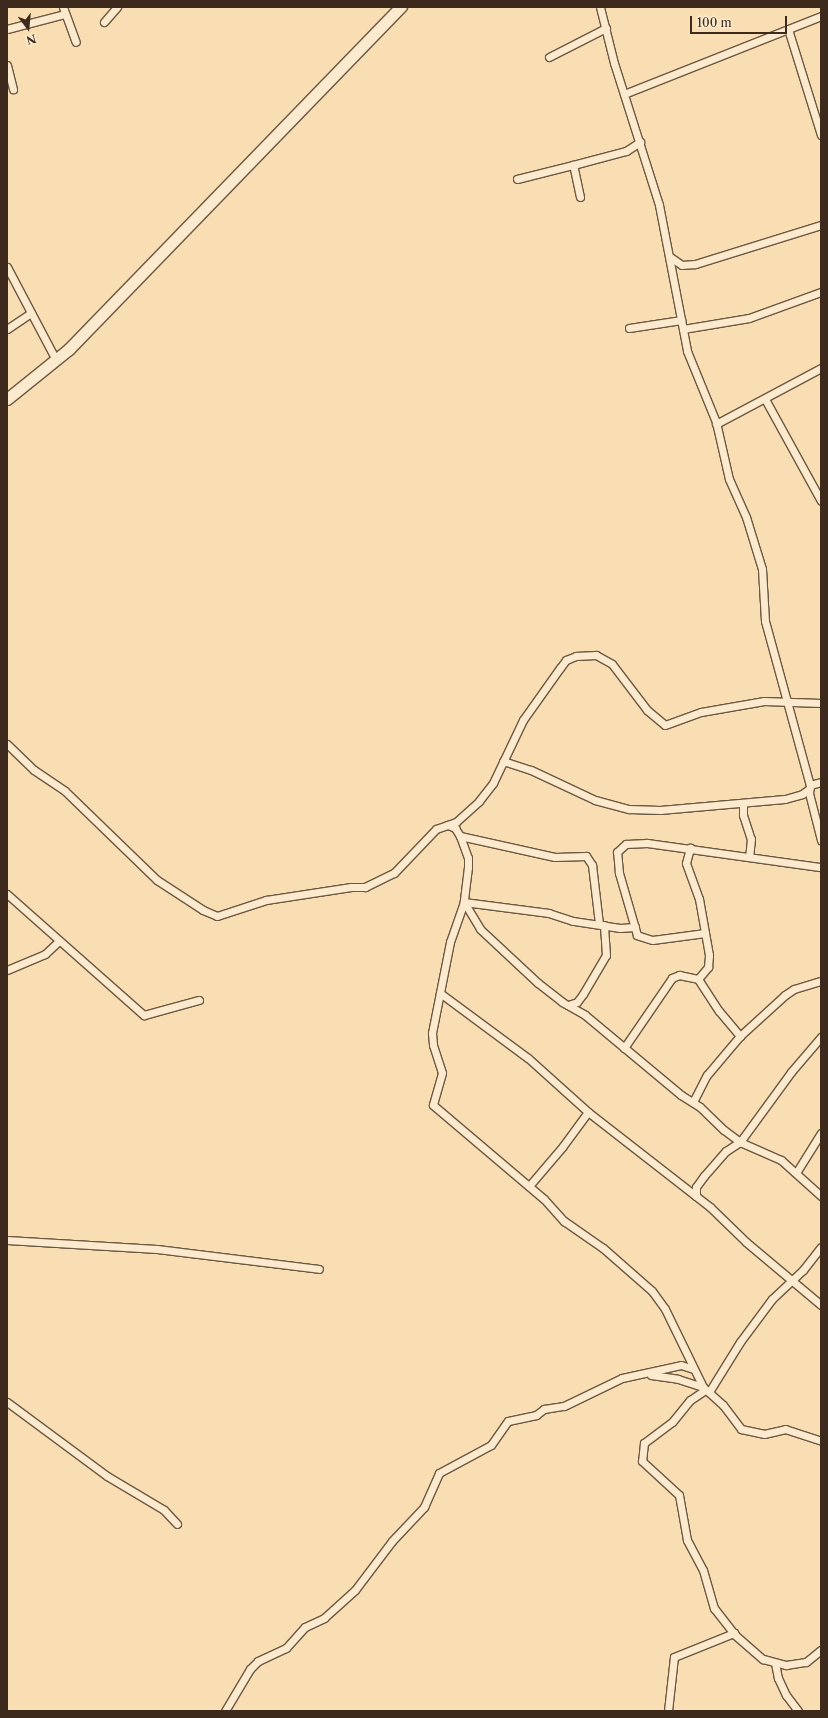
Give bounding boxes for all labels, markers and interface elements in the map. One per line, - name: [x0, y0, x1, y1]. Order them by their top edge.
- north arrow: [8, 8, 48, 48]
- scale bar: [692, 8, 789, 34]
- text: 100 m: [697, 15, 732, 30]
- text: N: [25, 31, 38, 48]

